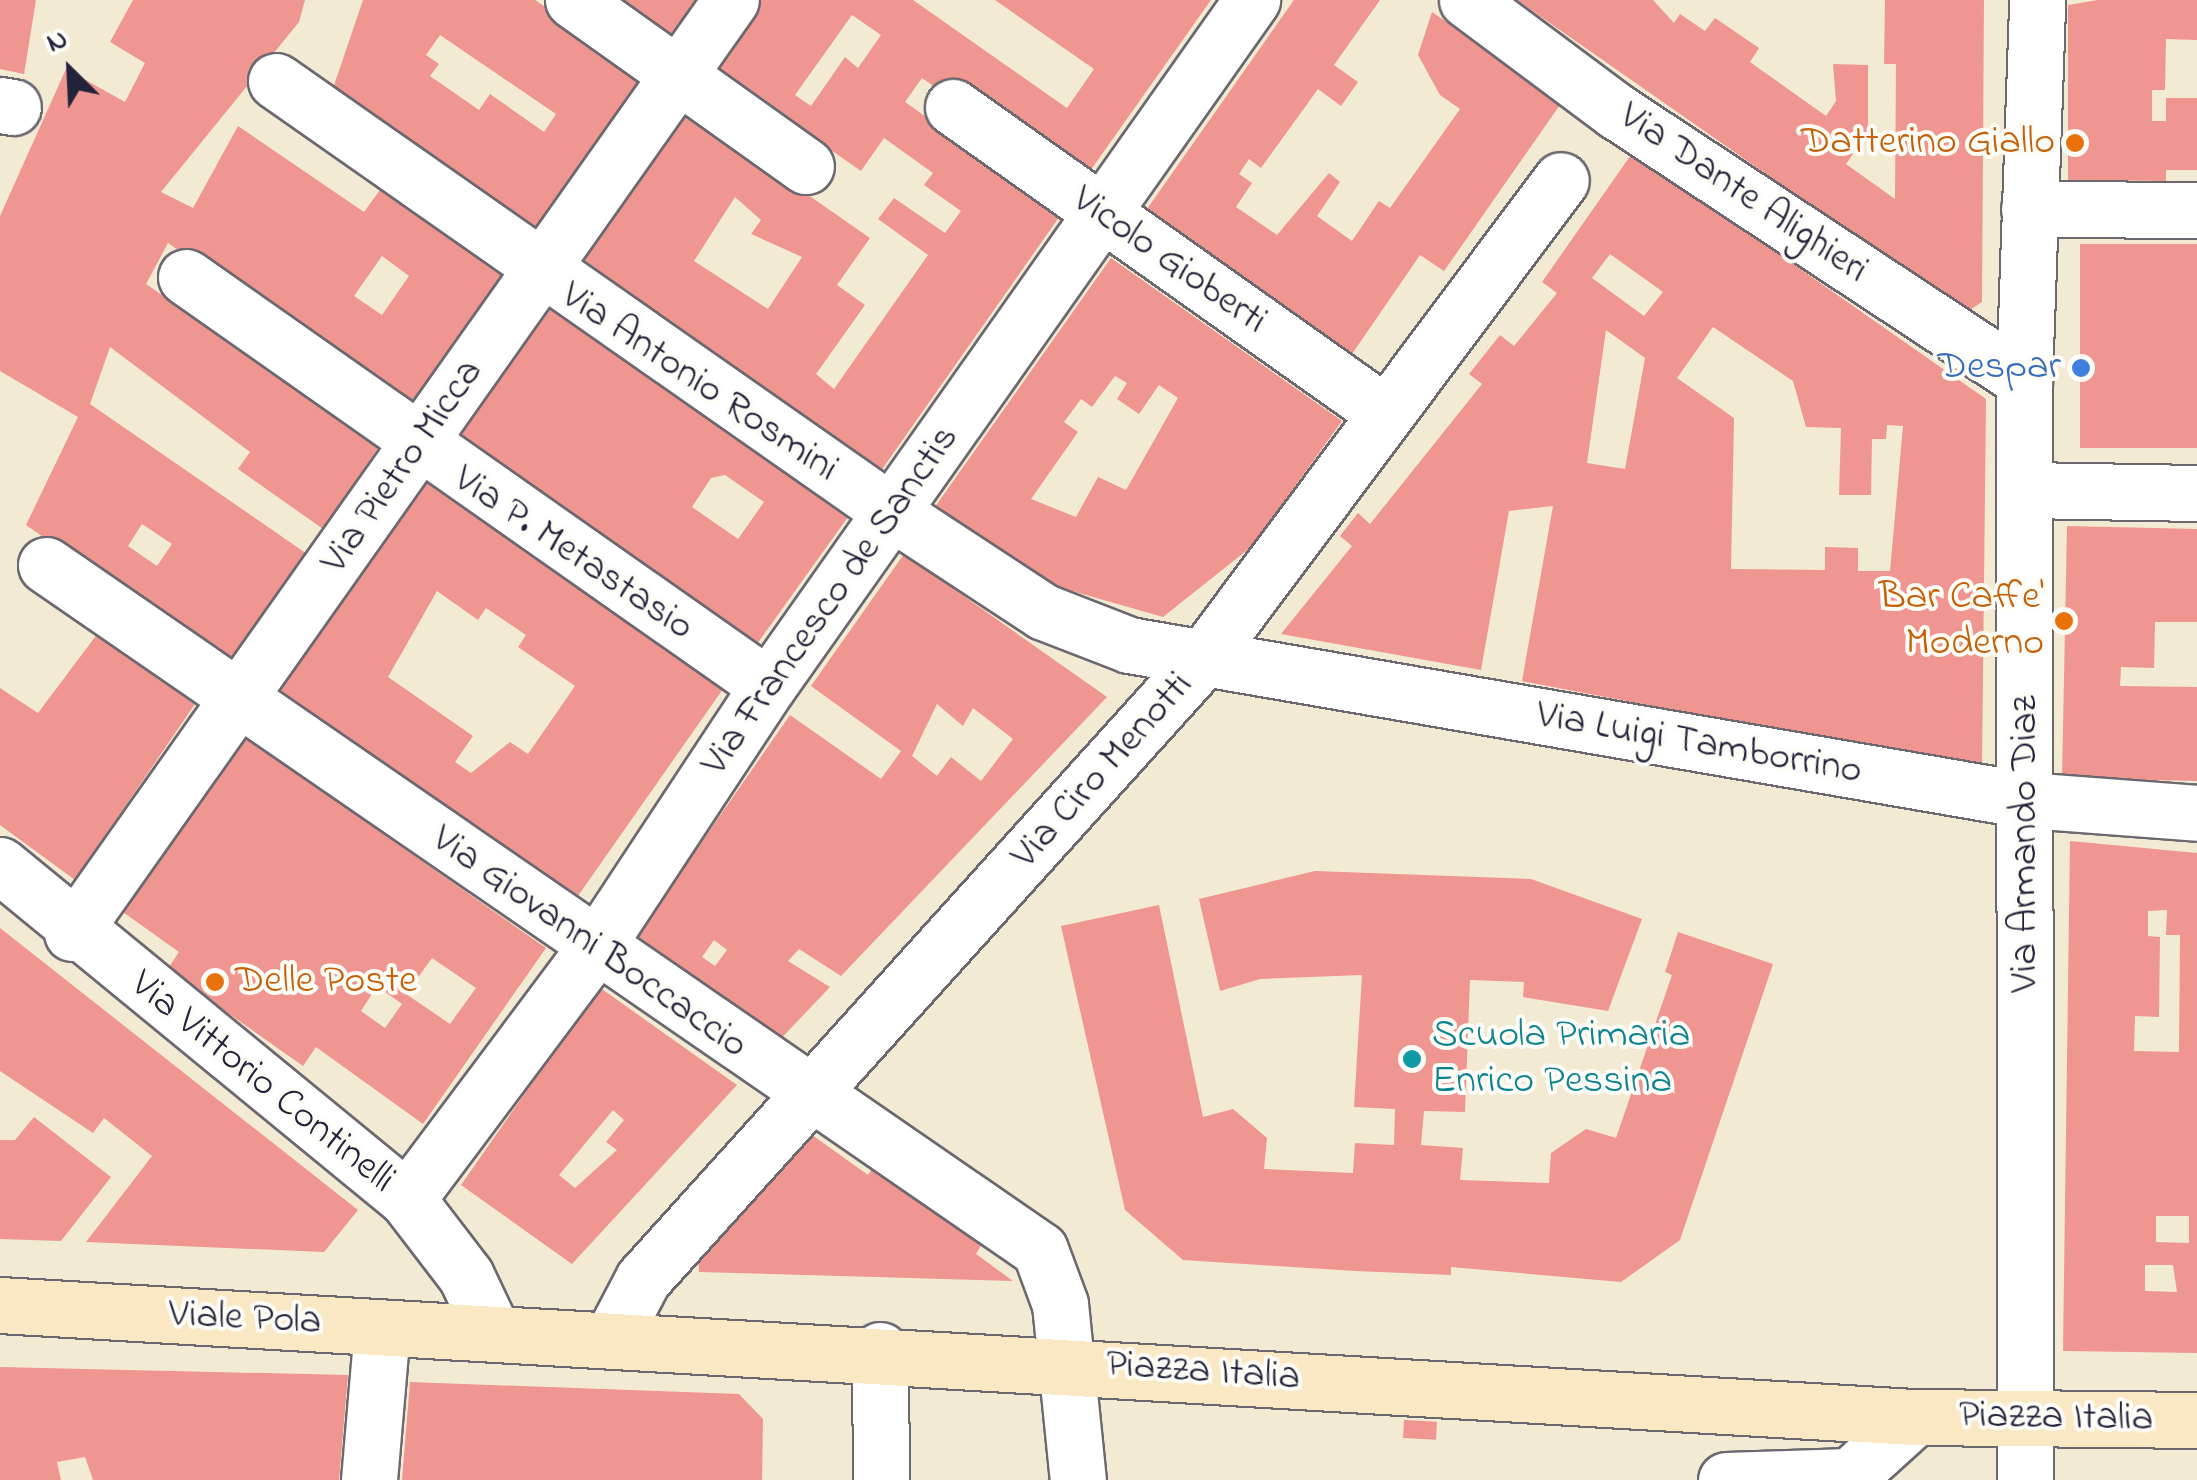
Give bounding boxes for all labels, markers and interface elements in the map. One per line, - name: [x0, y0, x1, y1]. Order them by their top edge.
- north arrow: [20, 20, 120, 120]
- text: N: [41, 20, 75, 65]
- street label: Via Dante Alighieri: [1609, 93, 1877, 295]
- place label: Datterino Giallo: [1801, 119, 2055, 167]
- marker: Datterino Giallo: [2064, 132, 2086, 154]
- street label: Vicolo Gioberti: [1062, 176, 1276, 346]
- street label: Via Antonio Rosmini: [551, 272, 847, 494]
- place label: Despar: [1938, 344, 2061, 392]
- street label: Via Pietro Micca: [311, 351, 495, 583]
- marker: Despar: [2070, 357, 2092, 379]
- street label: Via Francesco de Sanctis: [692, 417, 970, 785]
- street label: Via P. Metastasio: [444, 456, 702, 652]
- place label: Bar Caffe' Moderno: [1879, 574, 2044, 668]
- marker: Bar Caffe' Moderno: [2053, 610, 2075, 632]
- street label: Via Ciro Menotti: [1002, 663, 1204, 879]
- street label: Via Luigi Tamborrino: [1533, 692, 1865, 796]
- street label: Via Armando Diaz: [2002, 695, 2050, 993]
- street label: Via Giovanni Boccaccio: [422, 816, 756, 1070]
- place label: Delle Poste: [235, 958, 417, 1006]
- street label: Via Vittorio Continelli: [120, 961, 404, 1205]
- marker: Delle Poste: [204, 971, 226, 993]
- place label: Scuola Primaria Enrico Pessina: [1432, 1012, 1690, 1106]
- marker: Scuola Primaria Enrico Pessina: [1401, 1048, 1423, 1070]
- street label: Viale Pola: [167, 1291, 323, 1347]
- street label: Piazza Italia: [1104, 1341, 1302, 1403]
- street label: Piazza Italia: [1958, 1392, 2154, 1444]

